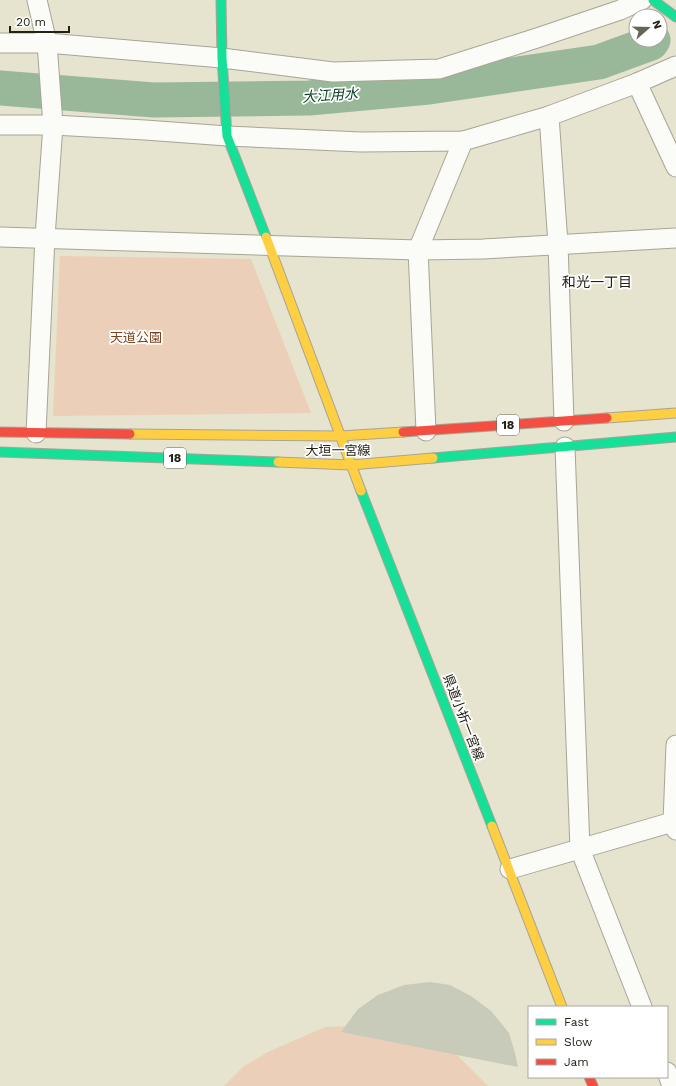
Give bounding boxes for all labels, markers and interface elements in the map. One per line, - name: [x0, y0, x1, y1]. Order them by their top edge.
- scale bar: [10, 8, 69, 34]
- north arrow: [628, 8, 668, 48]
- text: 20 m: [16, 15, 46, 29]
- text: N: [649, 19, 664, 31]
- water label: 大江用水: [302, 85, 360, 105]
- district label: 和光一丁目: [562, 274, 632, 290]
- park label: 天道公園: [110, 330, 162, 345]
- road number: 18: [497, 415, 519, 435]
- street label: 大垣一宮線: [305, 443, 371, 458]
- road number: 18: [164, 448, 186, 468]
- street label: 県道小折一宮線: [440, 672, 487, 762]
- legend: [528, 1006, 668, 1078]
- text: Fast: [564, 1015, 589, 1029]
- text: Slow: [564, 1035, 592, 1049]
- text: Jam: [564, 1055, 589, 1069]

